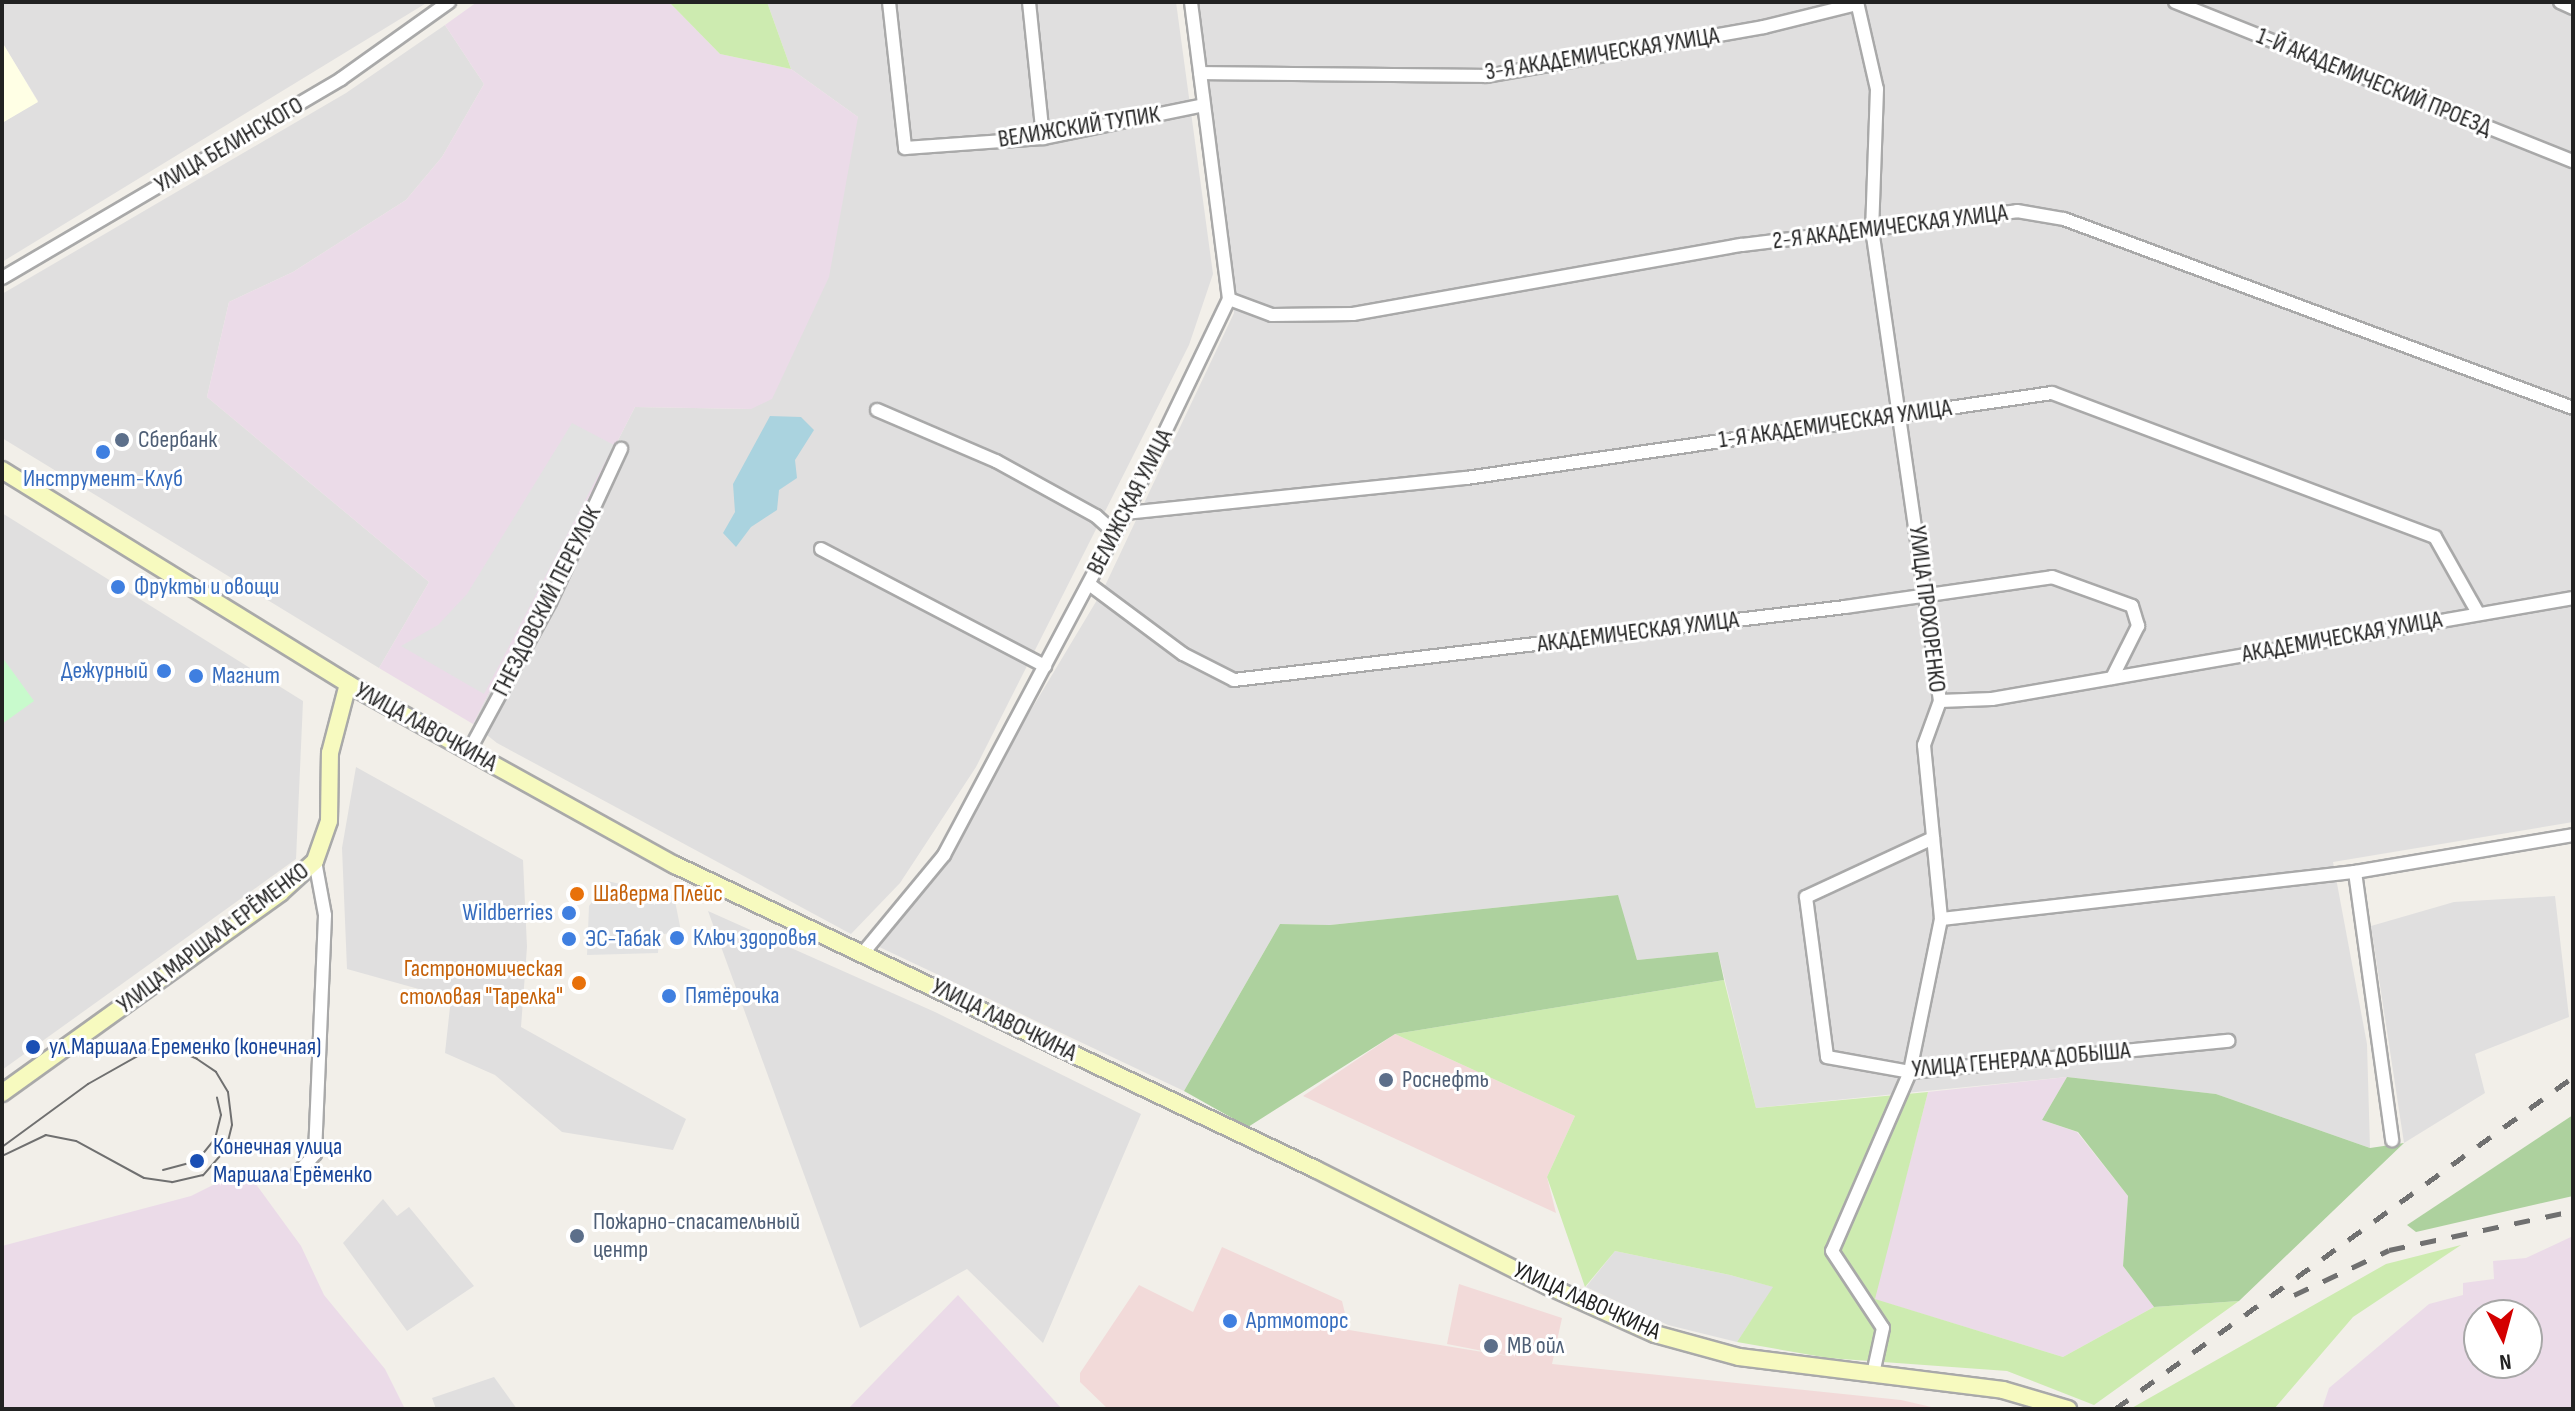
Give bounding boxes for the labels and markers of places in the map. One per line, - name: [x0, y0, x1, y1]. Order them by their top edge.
- place label: Сбербанк: [138, 426, 217, 454]
- marker: Сбербанк: [113, 431, 131, 449]
- marker: Инструмент-Клуб: [94, 443, 112, 461]
- place label: Инструмент-Клуб: [23, 465, 183, 493]
- place label: Фрукты и овощи: [134, 573, 279, 601]
- marker: Фрукты и овощи: [109, 578, 127, 596]
- place label: Дежурный: [61, 657, 148, 685]
- marker: Дежурный: [155, 662, 173, 680]
- place label: Магнит: [212, 662, 280, 690]
- marker: Магнит: [187, 667, 205, 685]
- place label: Шаверма Плейс: [593, 880, 723, 908]
- marker: Шаверма Плейс: [568, 885, 586, 903]
- place label: Wildberries: [462, 899, 553, 927]
- marker: Wildberries: [560, 904, 578, 922]
- place label: Ключ здоровья: [693, 924, 817, 952]
- place label: ЭС-Табак: [585, 925, 661, 953]
- marker: Ключ здоровья: [668, 929, 686, 947]
- marker: ЭС-Табак: [560, 930, 578, 948]
- place label: Гастрономическая столовая "Тарелка": [399, 955, 563, 1011]
- marker: Гастрономическая столовая "Тарелка": [570, 974, 588, 992]
- place label: Пятёрочка: [685, 982, 779, 1010]
- marker: Пятёрочка: [660, 987, 678, 1005]
- place label: ул.Маршала Еременко (конечная): [49, 1033, 321, 1061]
- marker: ул.Маршала Еременко (конечная): [24, 1038, 42, 1056]
- place label: Роснефть: [1402, 1066, 1489, 1094]
- marker: Роснефть: [1377, 1071, 1395, 1089]
- place label: Конечная улица Маршала Ерёменко: [213, 1133, 372, 1189]
- marker: Конечная улица Маршала Ерёменко: [188, 1152, 206, 1170]
- place label: Пожарно-спасательный центр: [593, 1208, 800, 1264]
- marker: Пожарно-спасательный центр: [568, 1227, 586, 1245]
- place label: Артмоторс: [1246, 1307, 1349, 1335]
- marker: Артмоторс: [1221, 1312, 1239, 1330]
- place label: МВ ойл: [1507, 1332, 1564, 1360]
- marker: МВ ойл: [1482, 1337, 1500, 1355]

